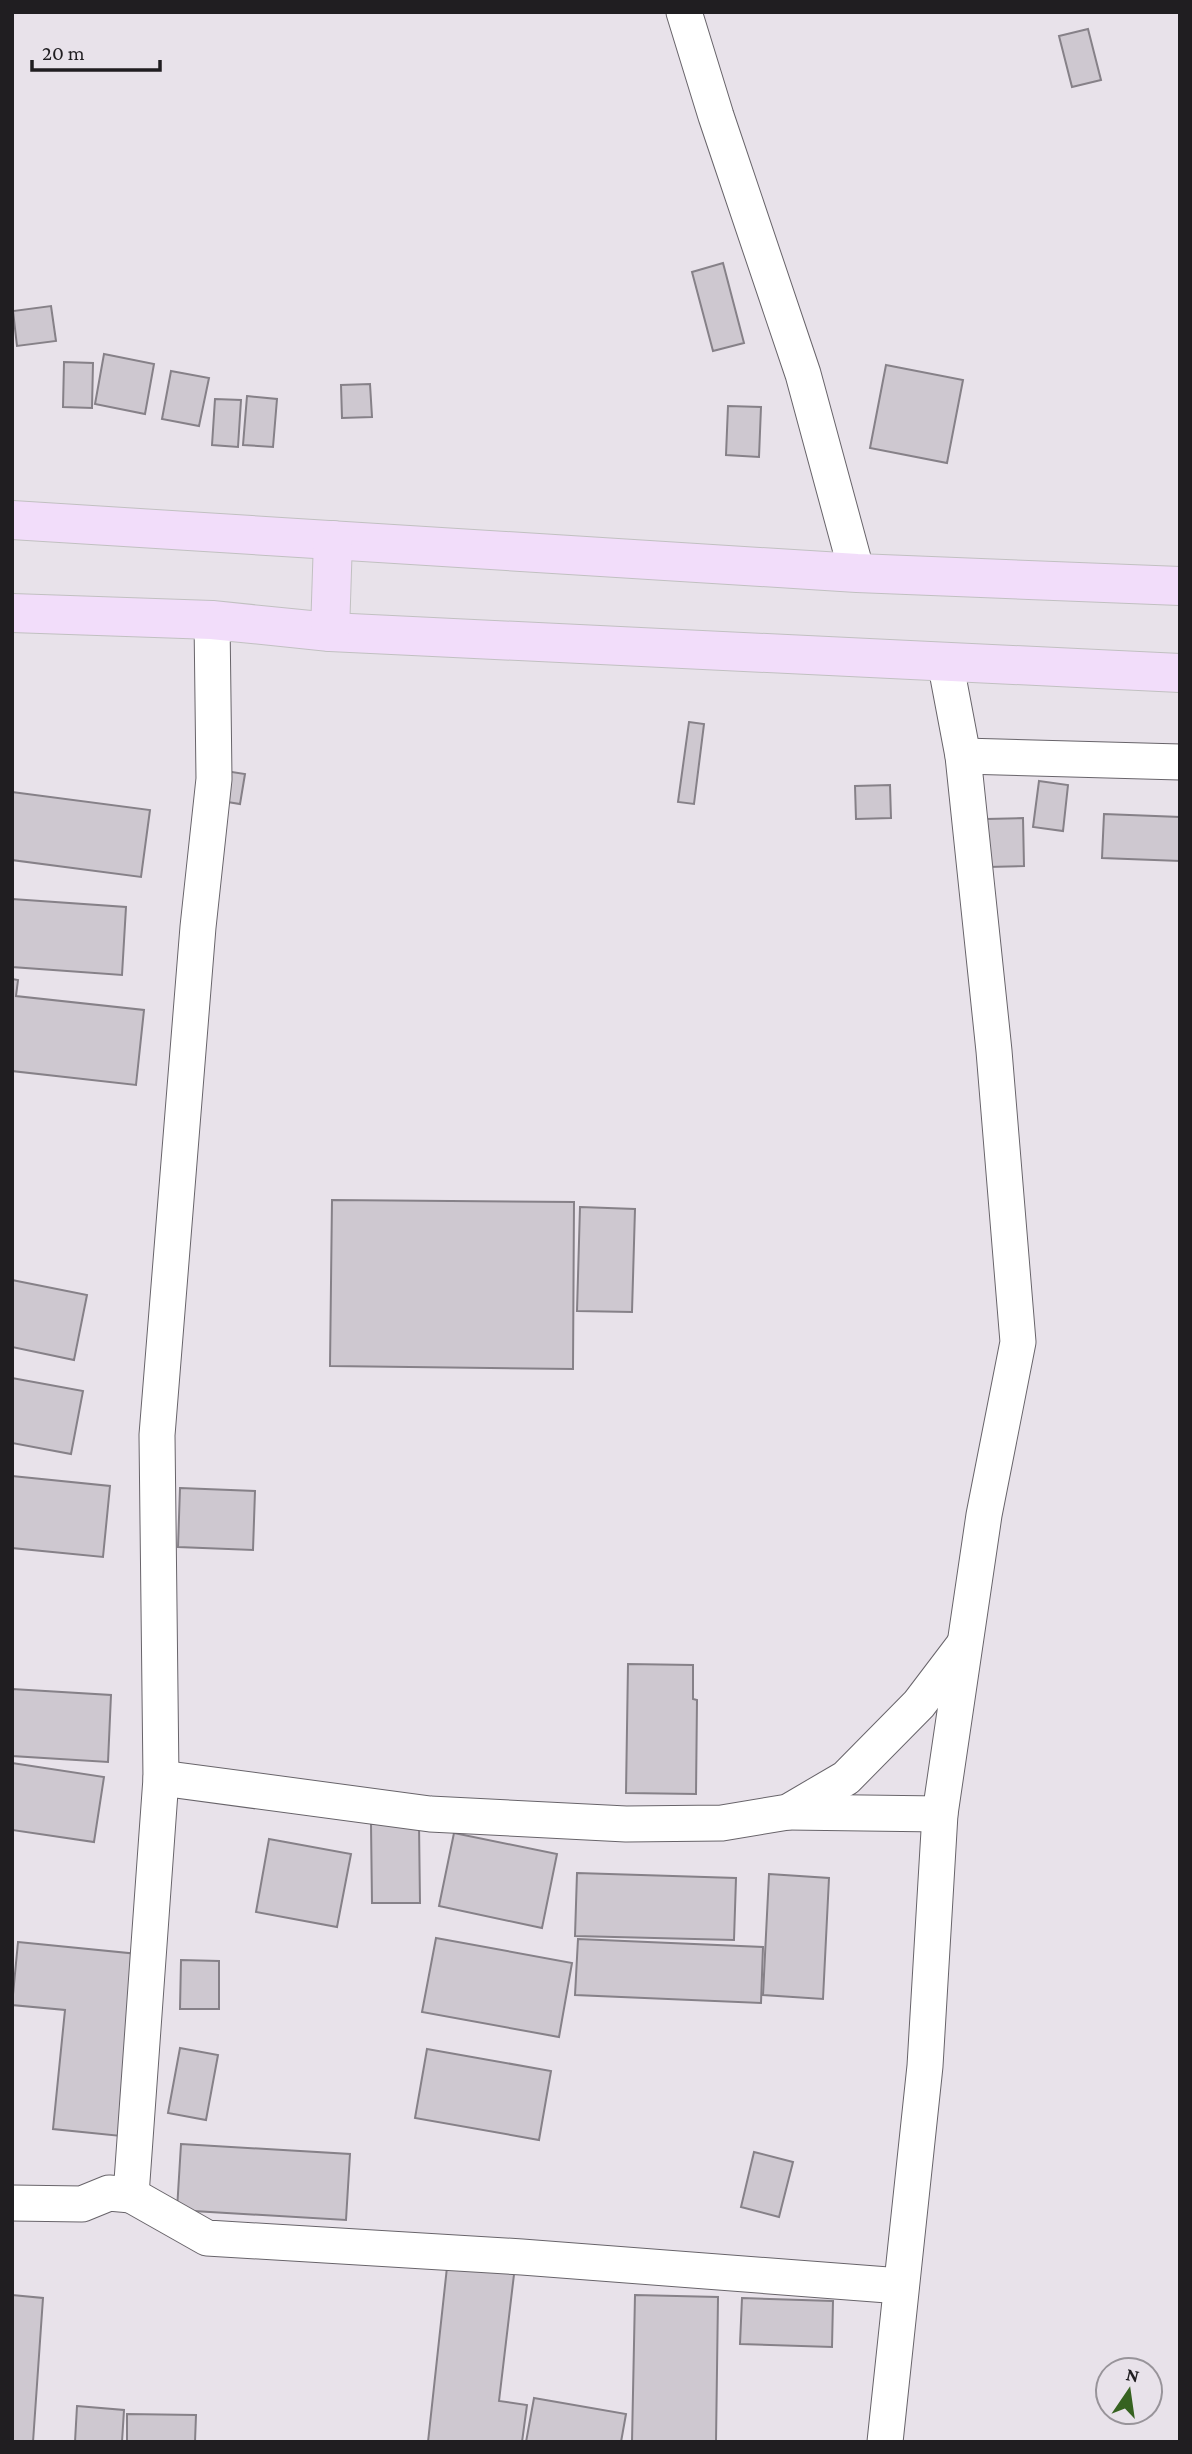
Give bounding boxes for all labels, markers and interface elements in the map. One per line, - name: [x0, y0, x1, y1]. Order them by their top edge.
- scale bar: [32, 28, 159, 72]
- text: 20 m: [42, 41, 85, 65]
- north arrow: [1094, 2356, 1164, 2426]
- text: N: [1124, 2363, 1141, 2387]

